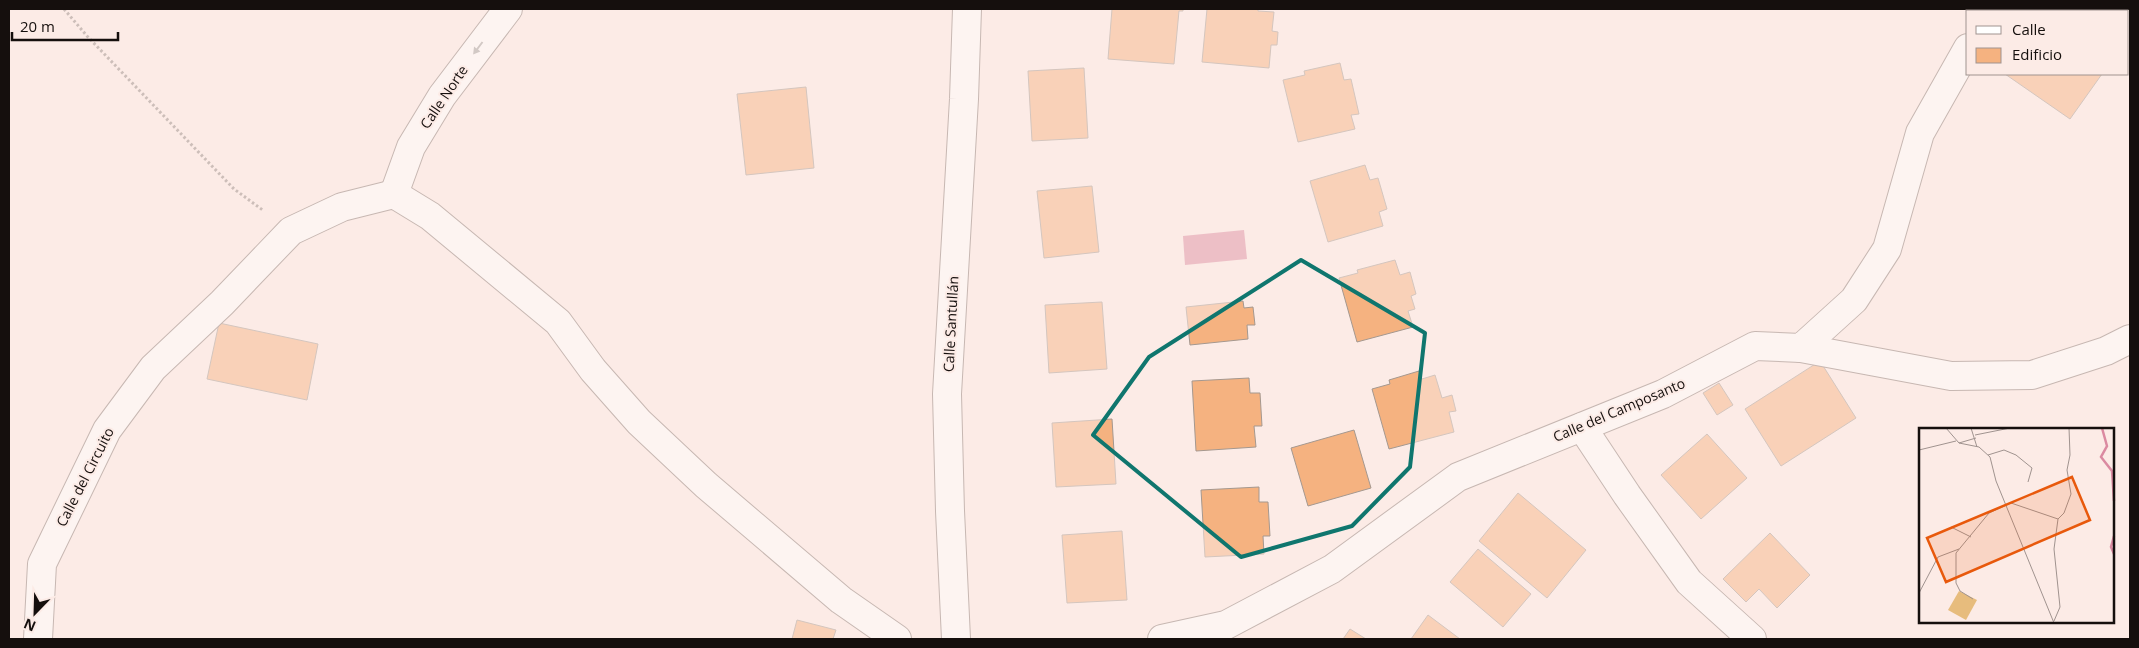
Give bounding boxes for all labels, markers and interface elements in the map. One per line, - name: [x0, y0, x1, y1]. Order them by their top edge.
- scale bar: [12, 10, 119, 42]
- legend: [1966, 10, 2129, 75]
- text: 20 m: [20, 16, 55, 36]
- text: Calle: [2012, 19, 2046, 39]
- one-way arrow: [473, 41, 484, 54]
- text: Edificio: [2012, 44, 2062, 64]
- street label: Calle Norte: [415, 61, 472, 132]
- street label: Calle Santullán: [938, 275, 963, 373]
- street label: Calle del Camposanto: [1550, 373, 1688, 446]
- street label: Calle del Circuito: [51, 424, 118, 530]
- inset map: [1919, 428, 2114, 623]
- north arrow: [10, 588, 60, 638]
- text: N: [21, 614, 39, 636]

